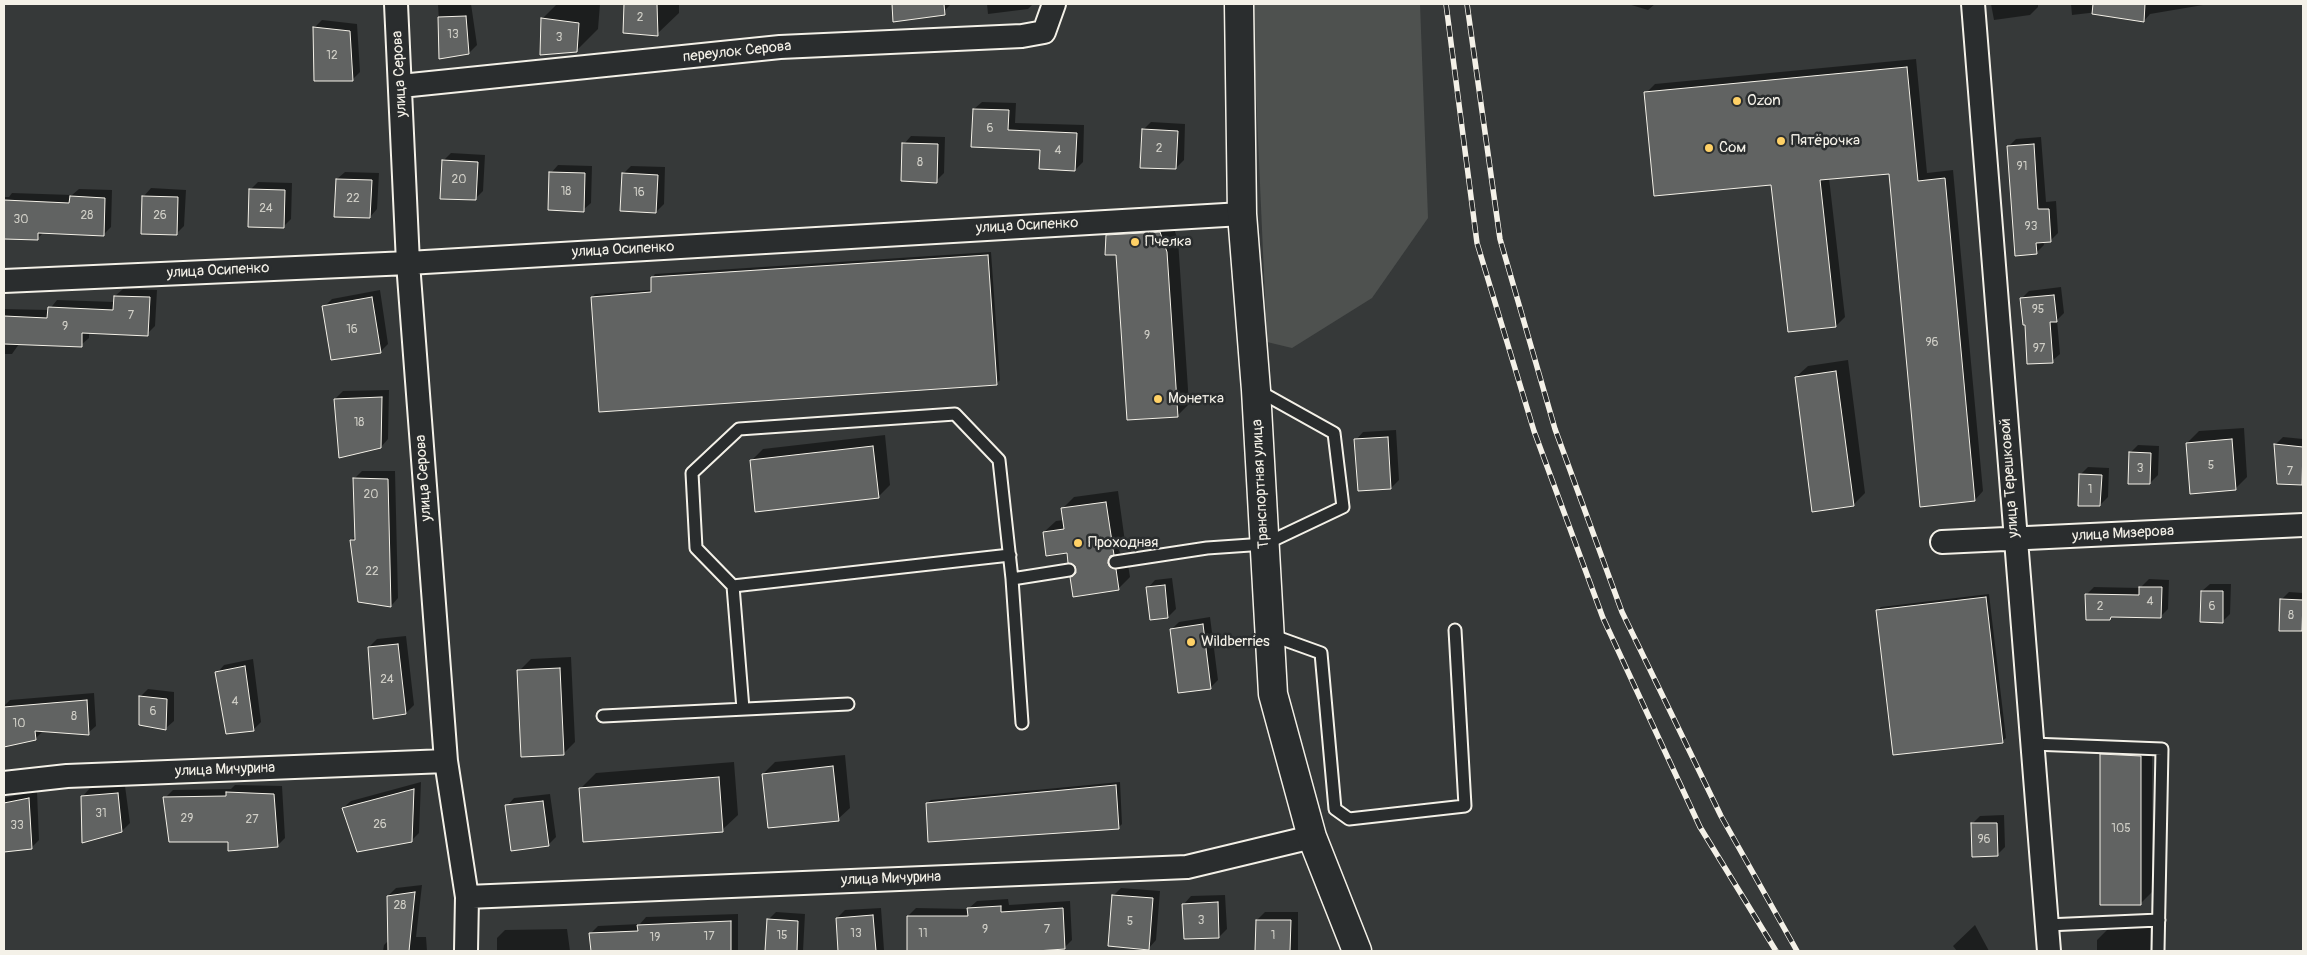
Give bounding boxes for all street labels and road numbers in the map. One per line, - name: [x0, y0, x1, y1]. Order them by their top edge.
- street label: улица Серова: [389, 30, 411, 118]
- street label: переулок Серова: [682, 37, 792, 67]
- street label: улица Осипенко: [975, 214, 1079, 238]
- street label: улица Осипенко: [571, 238, 675, 262]
- street label: улица Осипенко: [166, 259, 270, 283]
- street label: улица Терешковой: [1997, 418, 2023, 538]
- street label: Транспортная улица: [1249, 419, 1273, 549]
- street label: улица Серова: [412, 434, 436, 522]
- street label: улица Мизерова: [2072, 522, 2174, 546]
- street label: улица Мичурина: [175, 759, 275, 781]
- street label: улица Мичурина: [841, 868, 941, 890]

